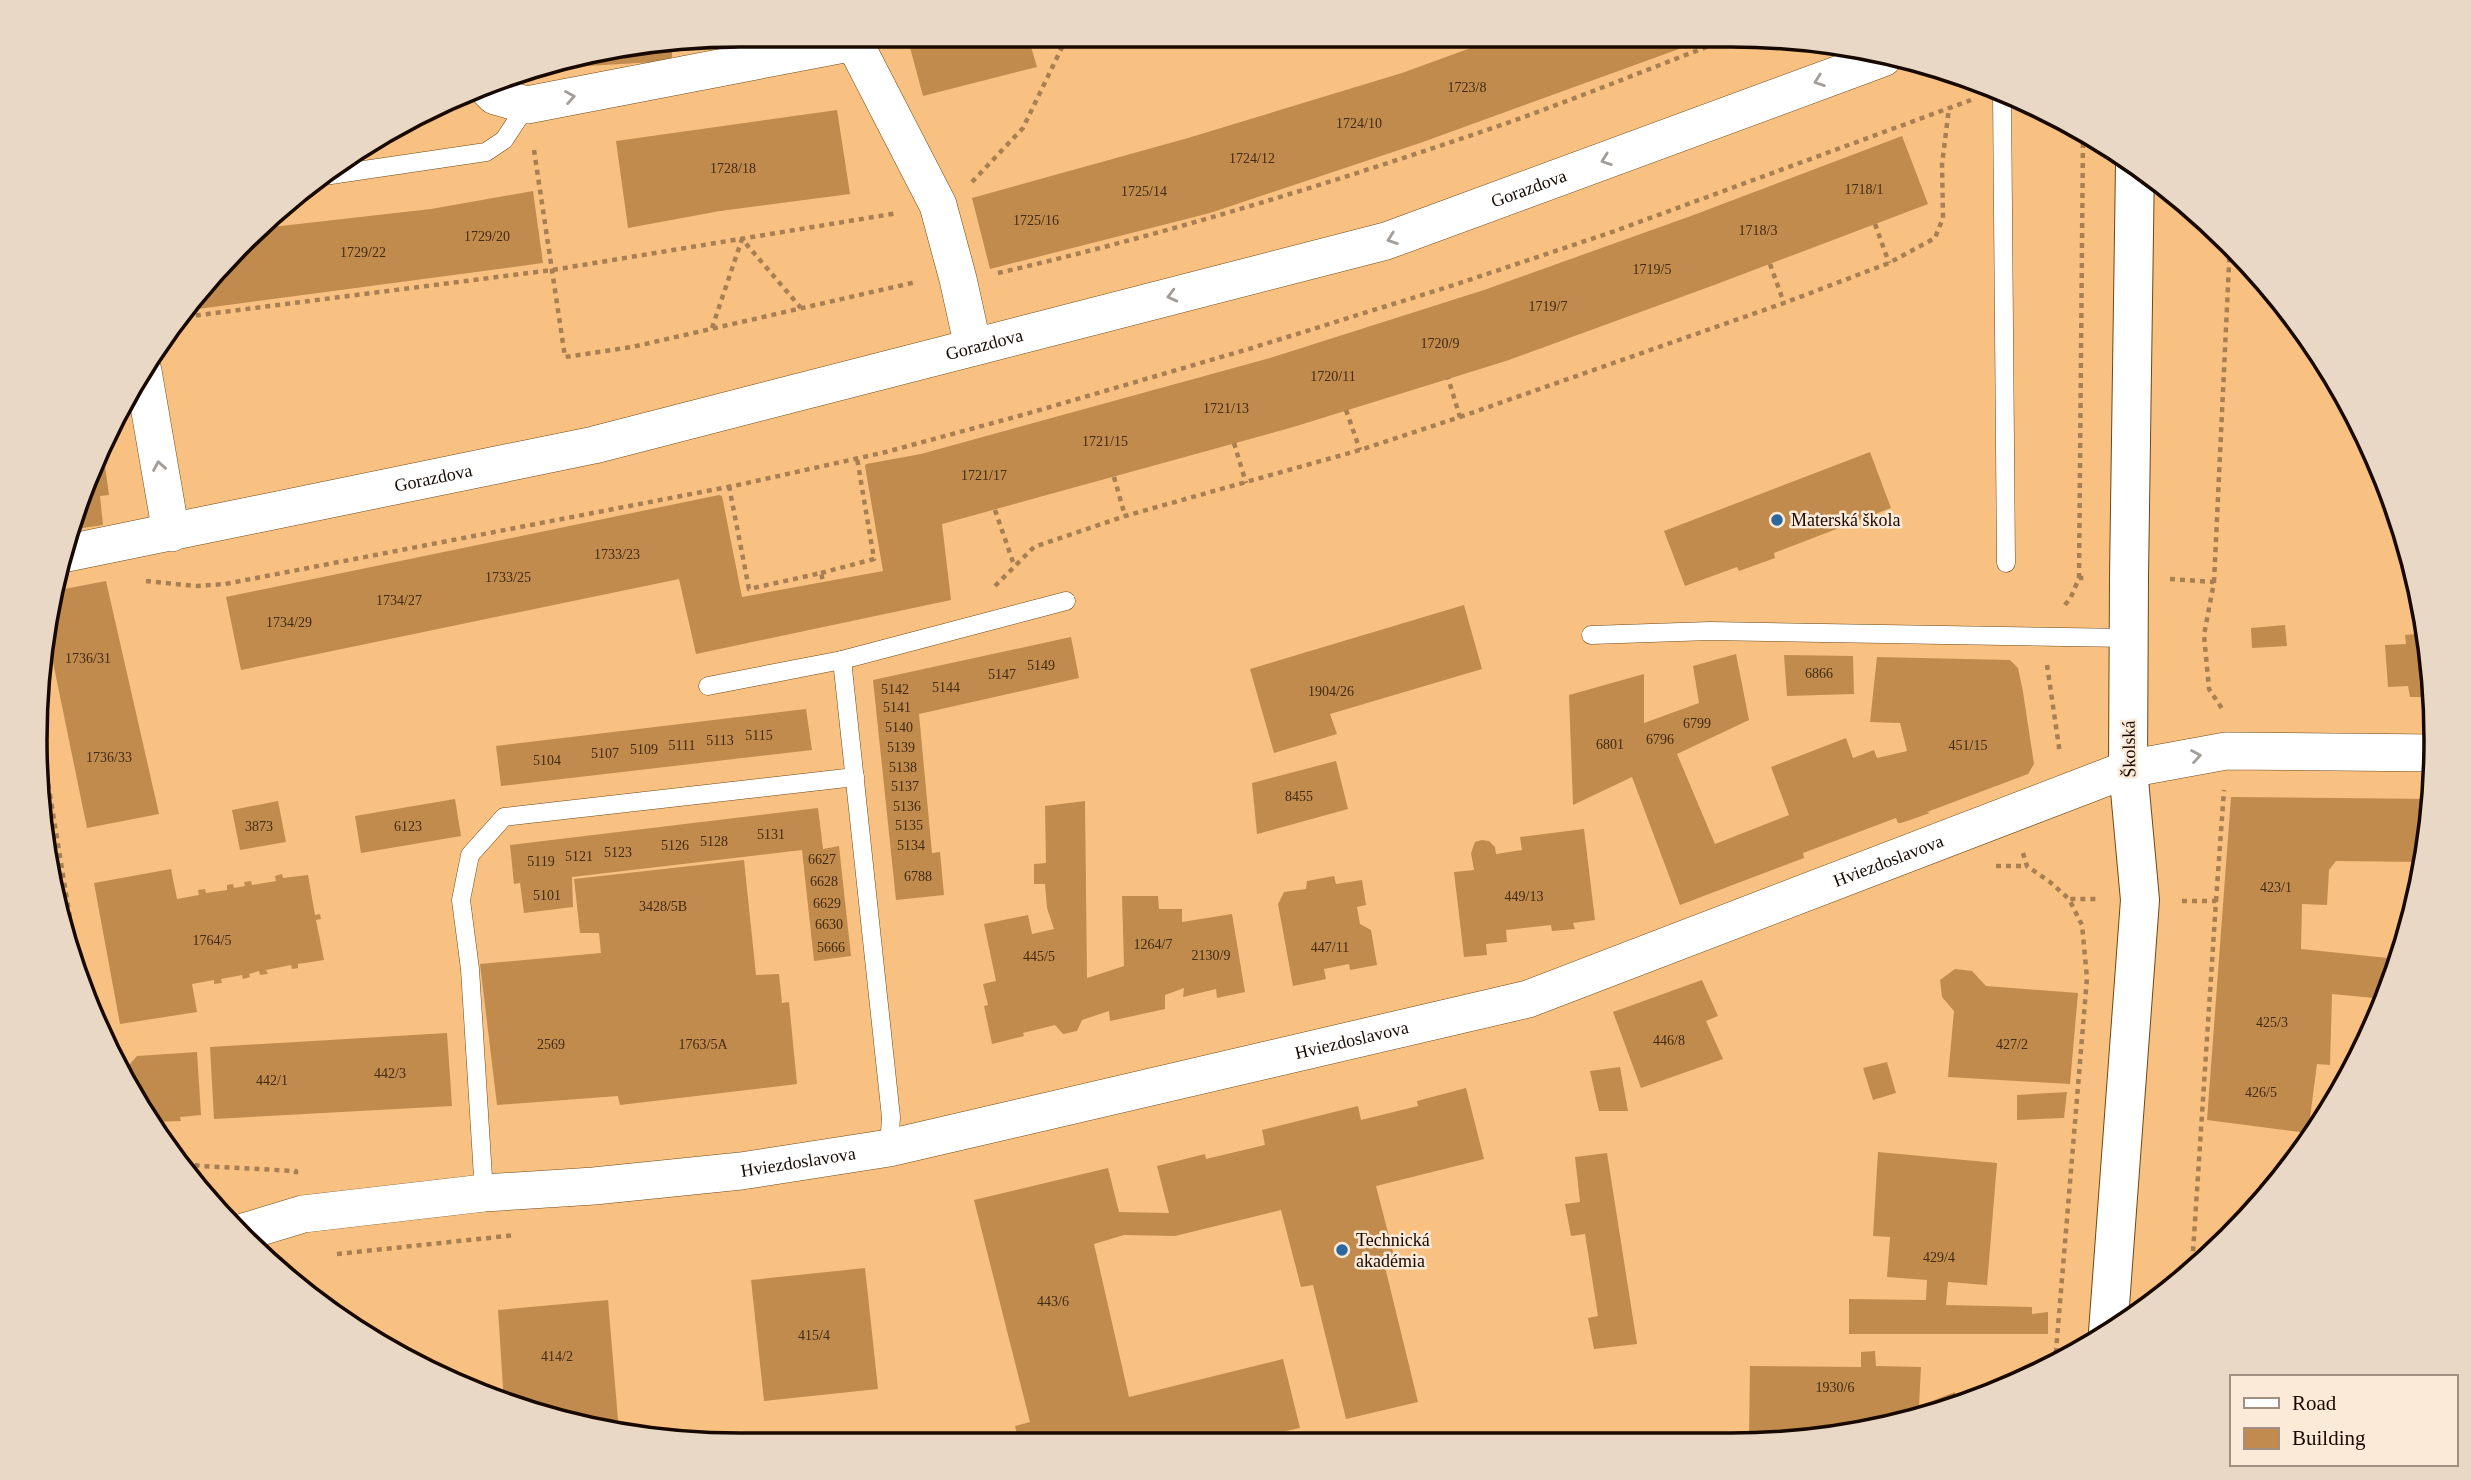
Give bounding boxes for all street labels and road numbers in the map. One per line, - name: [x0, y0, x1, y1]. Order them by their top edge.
- street label: Gorazdova: [1488, 165, 1569, 211]
- street label: Gorazdova: [943, 325, 1025, 364]
- street label: Gorazdova: [393, 460, 474, 496]
- street label: Školská: [2118, 720, 2139, 778]
- street label: Hviezdoslavova: [1831, 831, 1946, 891]
- street label: Hviezdoslavova: [1293, 1017, 1410, 1063]
- street label: Hviezdoslavova: [739, 1143, 857, 1181]

